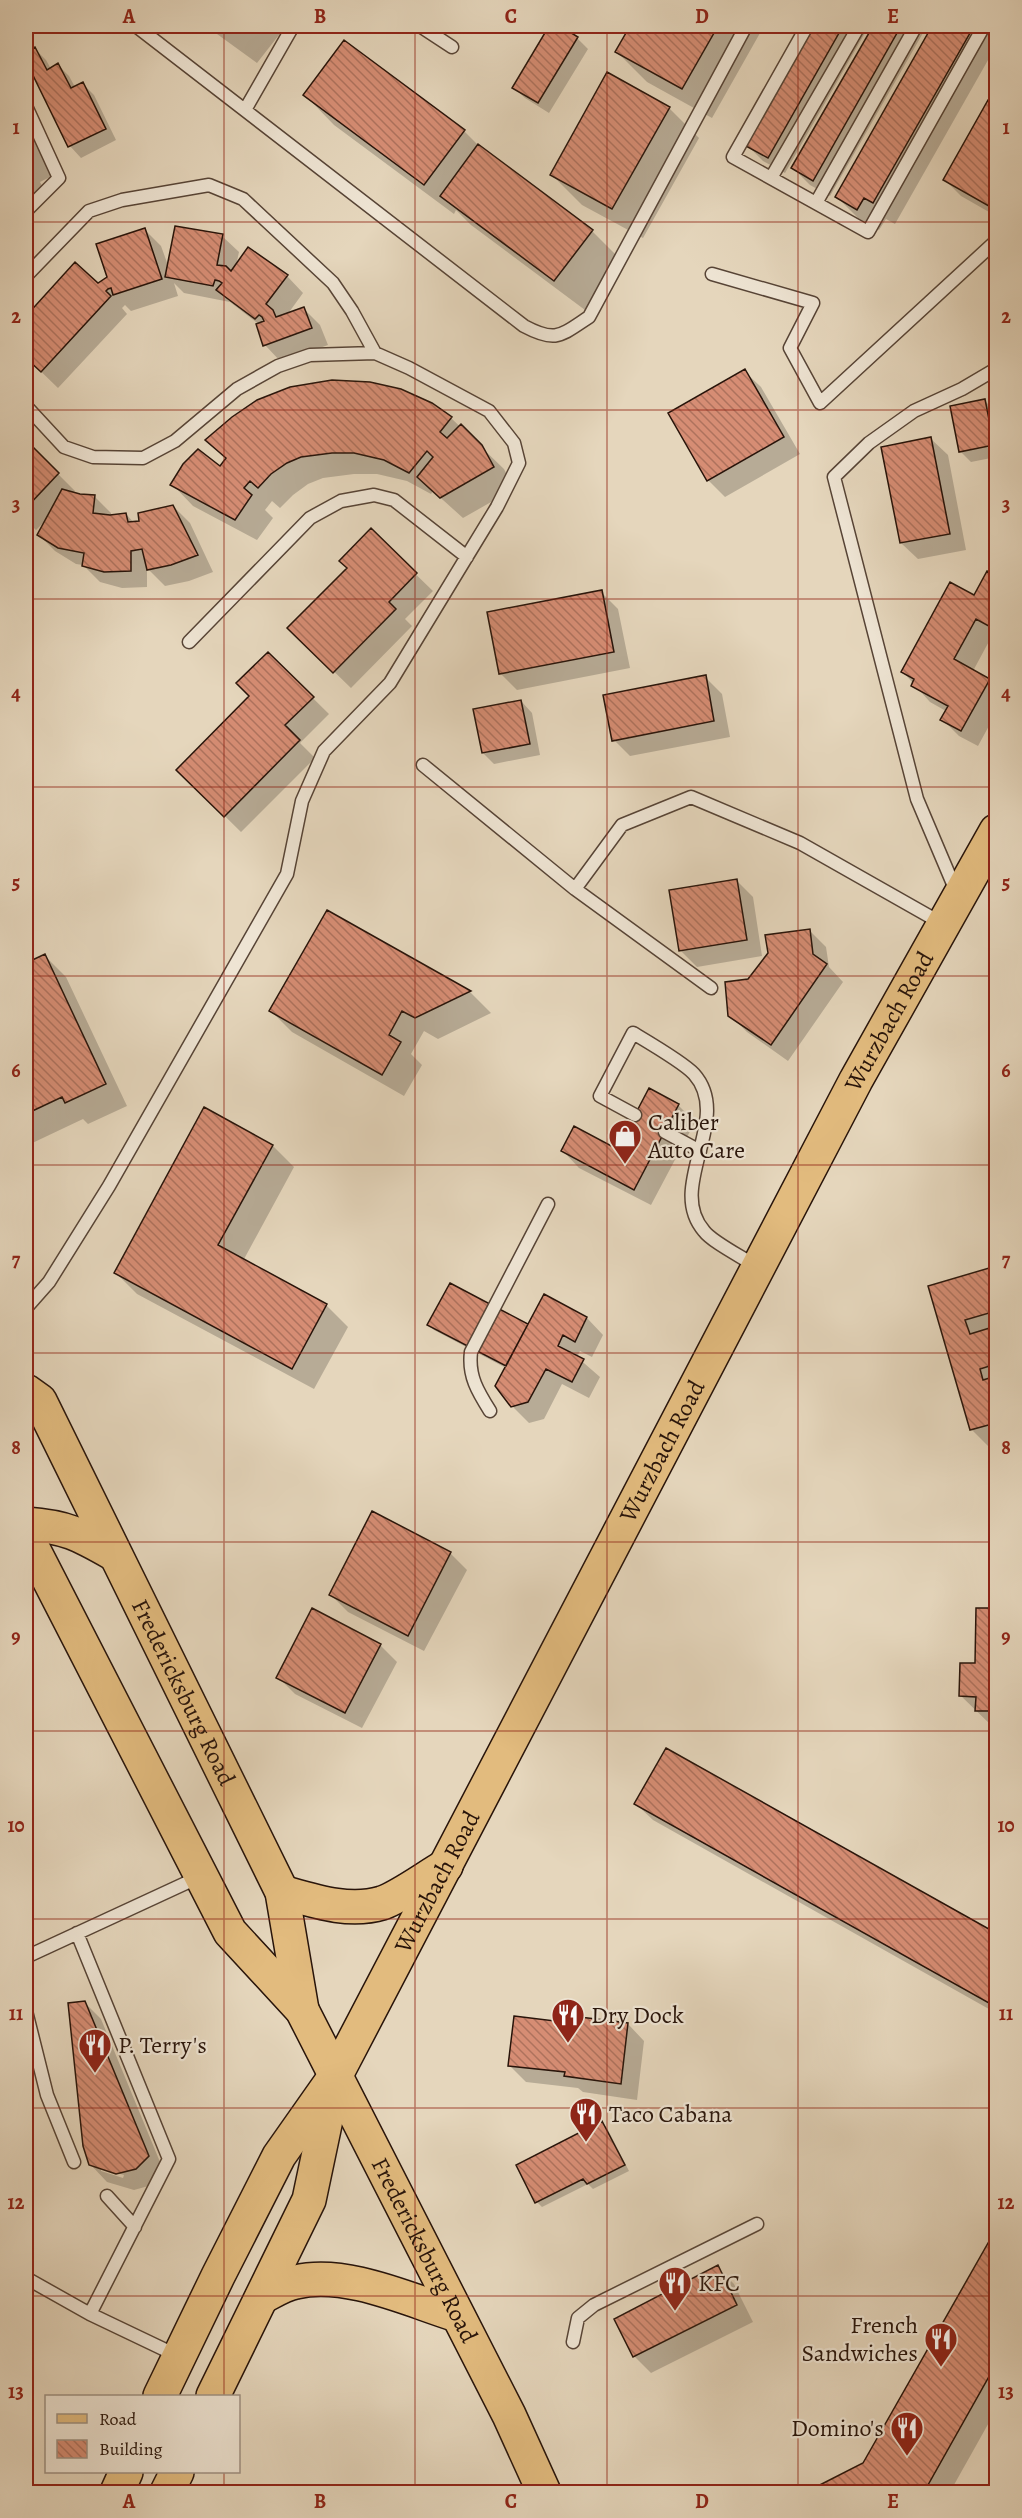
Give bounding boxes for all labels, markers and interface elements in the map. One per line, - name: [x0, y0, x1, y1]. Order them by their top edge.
- text: A: [122, 3, 136, 30]
- text: B: [314, 3, 326, 30]
- text: C: [505, 3, 517, 30]
- text: D: [695, 3, 709, 30]
- text: E: [887, 3, 899, 30]
- text: 1: [12, 114, 20, 141]
- text: 1: [1002, 114, 1010, 141]
- text: 2: [11, 303, 21, 330]
- text: 2: [1001, 303, 1011, 330]
- text: 3: [12, 491, 20, 518]
- text: 3: [1002, 491, 1010, 518]
- text: 4: [11, 680, 21, 707]
- text: 4: [1001, 680, 1011, 707]
- text: 5: [12, 869, 20, 896]
- text: 5: [1002, 869, 1010, 896]
- street label: Wurzbach Road: [836, 945, 941, 1098]
- text: 6: [11, 1057, 21, 1084]
- text: 6: [1001, 1057, 1011, 1084]
- place label: Caliber Auto Care: [647, 1106, 745, 1166]
- shop icon: Caliber Auto Care: [607, 1118, 643, 1165]
- text: 7: [12, 1246, 21, 1273]
- text: 7: [1002, 1246, 1011, 1273]
- street label: Wurzbach Road: [611, 1374, 712, 1528]
- text: 8: [11, 1434, 21, 1461]
- text: 8: [1001, 1434, 1011, 1461]
- street label: Fredericksburg Road: [124, 1594, 243, 1791]
- text: 9: [11, 1623, 21, 1650]
- text: 9: [1001, 1623, 1011, 1650]
- street label: Wurzbach Road: [386, 1805, 487, 1959]
- text: 10: [7, 1812, 25, 1839]
- text: 10: [997, 1812, 1015, 1839]
- restaurant icon: Dry Dock: [550, 1997, 586, 2044]
- place label: Dry Dock: [591, 1999, 684, 2031]
- text: 11: [9, 2000, 23, 2027]
- text: 11: [999, 2000, 1013, 2027]
- restaurant icon: P. Terry's: [77, 2027, 113, 2074]
- place label: P. Terry's: [118, 2029, 207, 2061]
- restaurant icon: Taco Cabana: [568, 2096, 604, 2143]
- place label: Taco Cabana: [609, 2098, 733, 2130]
- street label: Fredericksburg Road: [364, 2152, 485, 2348]
- text: 12: [8, 2189, 25, 2216]
- text: 12: [998, 2189, 1015, 2216]
- restaurant icon: KFC: [657, 2265, 693, 2312]
- place label: KFC: [698, 2267, 740, 2299]
- place label: French Sandwiches: [801, 2309, 918, 2369]
- restaurant icon: French Sandwiches: [923, 2321, 959, 2368]
- text: 13: [8, 2378, 24, 2405]
- text: 13: [998, 2378, 1014, 2405]
- legend: [45, 2395, 240, 2473]
- text: Road: [99, 2407, 137, 2431]
- restaurant icon: Domino's: [889, 2410, 925, 2457]
- place label: Domino's: [791, 2412, 884, 2444]
- text: Building: [99, 2437, 163, 2461]
- text: A: [122, 2488, 136, 2515]
- text: B: [314, 2488, 326, 2515]
- text: C: [505, 2488, 517, 2515]
- text: D: [695, 2488, 709, 2515]
- text: E: [887, 2488, 899, 2515]

